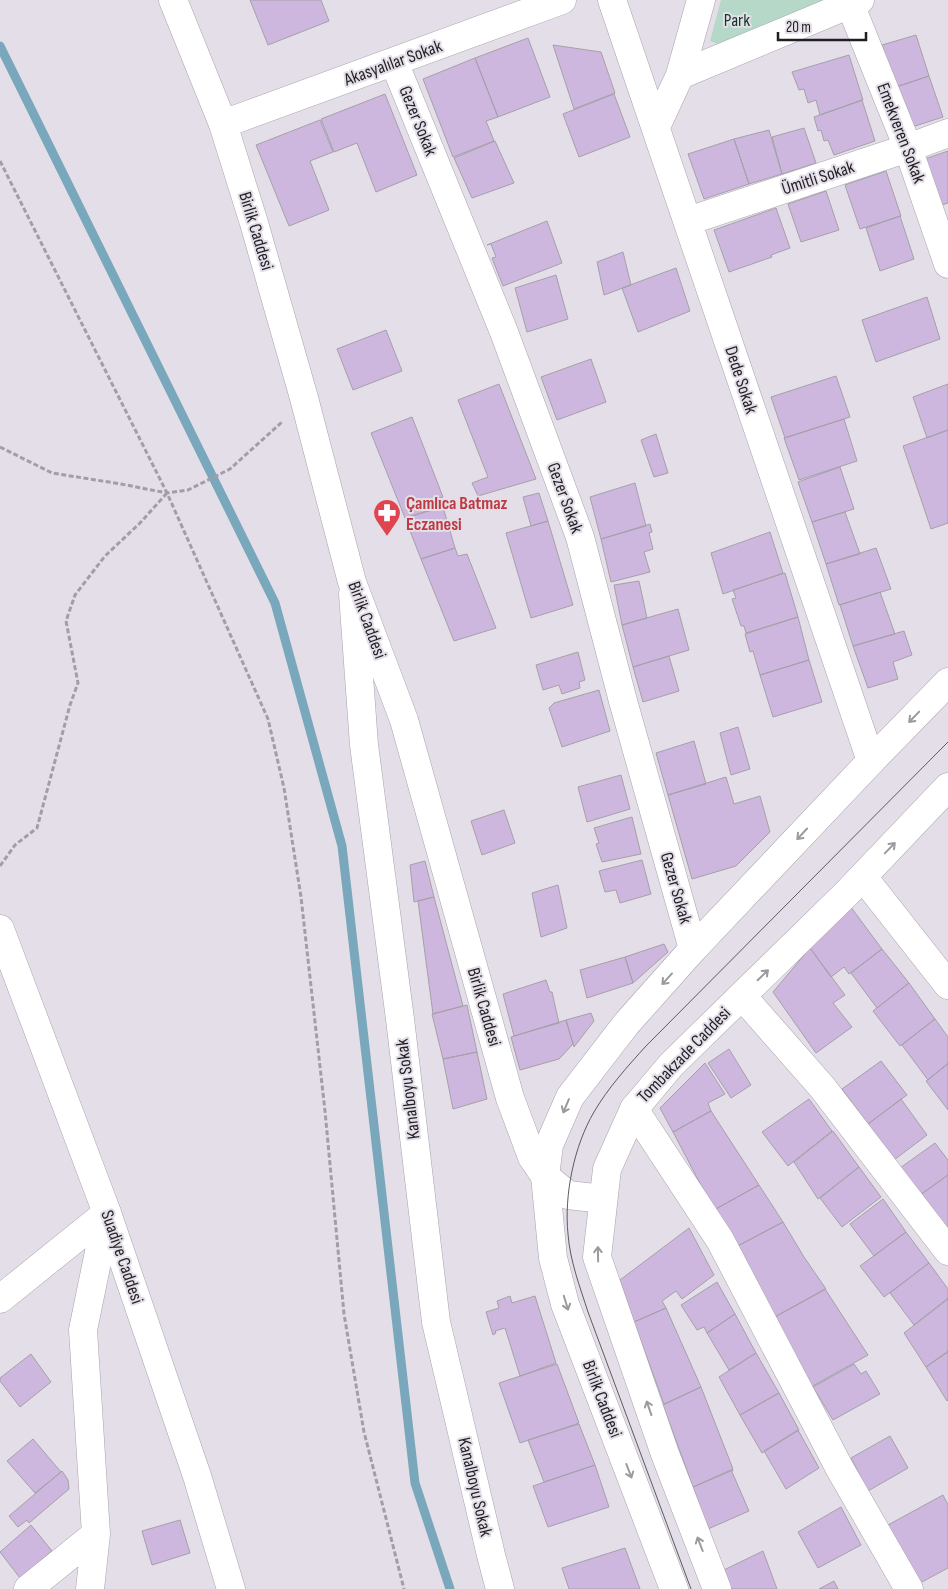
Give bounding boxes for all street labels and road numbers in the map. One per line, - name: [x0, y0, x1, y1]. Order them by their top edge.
- street label: Akasyalılar Sokak: [340, 36, 445, 91]
- street label: Emekveren Sokak: [872, 80, 930, 186]
- street label: Gezer Sokak: [394, 83, 442, 159]
- street label: Ümitli Sokak: [779, 156, 857, 200]
- street label: Birlik Caddesi: [234, 189, 278, 273]
- street label: Dede Sokak: [720, 344, 762, 416]
- street label: Gezer Sokak: [543, 460, 587, 536]
- street label: Birlik Caddesi: [343, 578, 391, 662]
- street label: Gezer Sokak: [656, 850, 696, 926]
- street label: Birlik Caddesi: [463, 965, 505, 1049]
- street label: Tombakzade Caddesi: [633, 1003, 735, 1107]
- street label: Kanalboyu Sokak: [391, 1038, 425, 1140]
- street label: Suadiye Caddesi: [96, 1208, 148, 1306]
- street label: Birlik Caddesi: [578, 1358, 626, 1440]
- street label: Kanalboyu Sokak: [453, 1435, 497, 1539]

